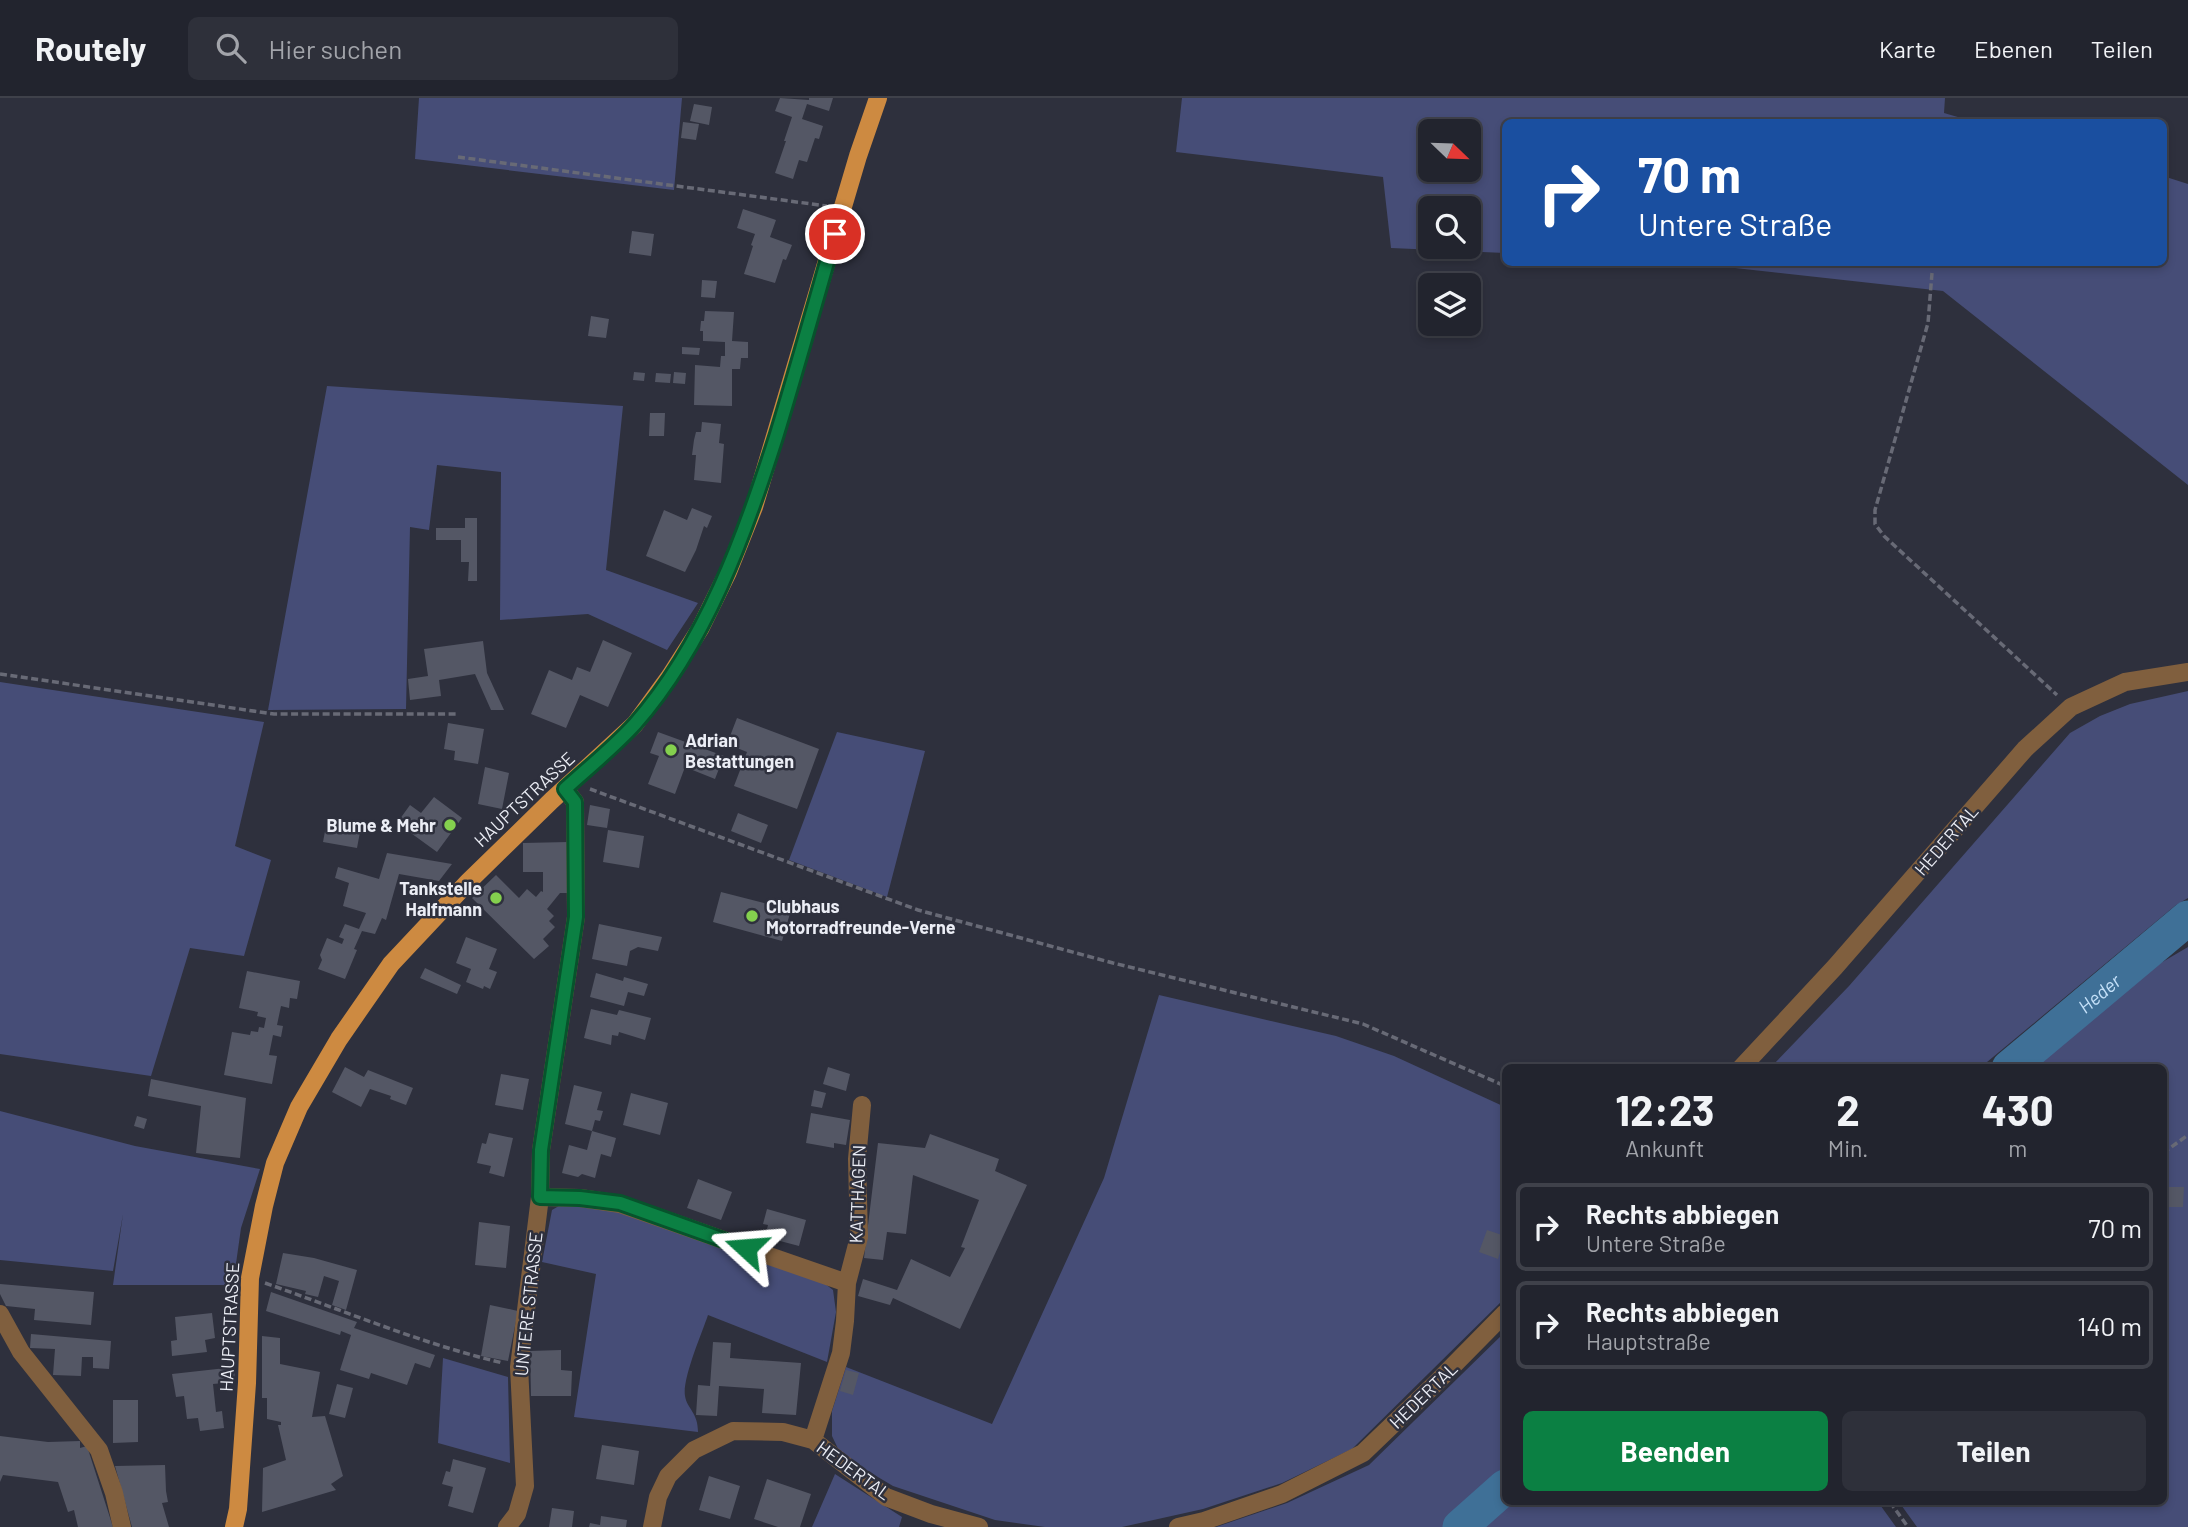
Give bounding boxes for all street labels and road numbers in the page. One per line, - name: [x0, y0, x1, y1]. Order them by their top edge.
- street label: HAUPTSTRASSE: [469, 747, 579, 851]
- street label: HEDERTAL: [1909, 800, 1983, 880]
- street label: KATTHAGEN: [844, 1144, 870, 1244]
- street label: UNTERE STRASSE: [509, 1231, 547, 1377]
- street label: HAUPTSTRASSE: [215, 1262, 243, 1392]
- street label: HEDERTAL: [1384, 1357, 1462, 1433]
- street label: HEDERTAL: [813, 1436, 895, 1504]

